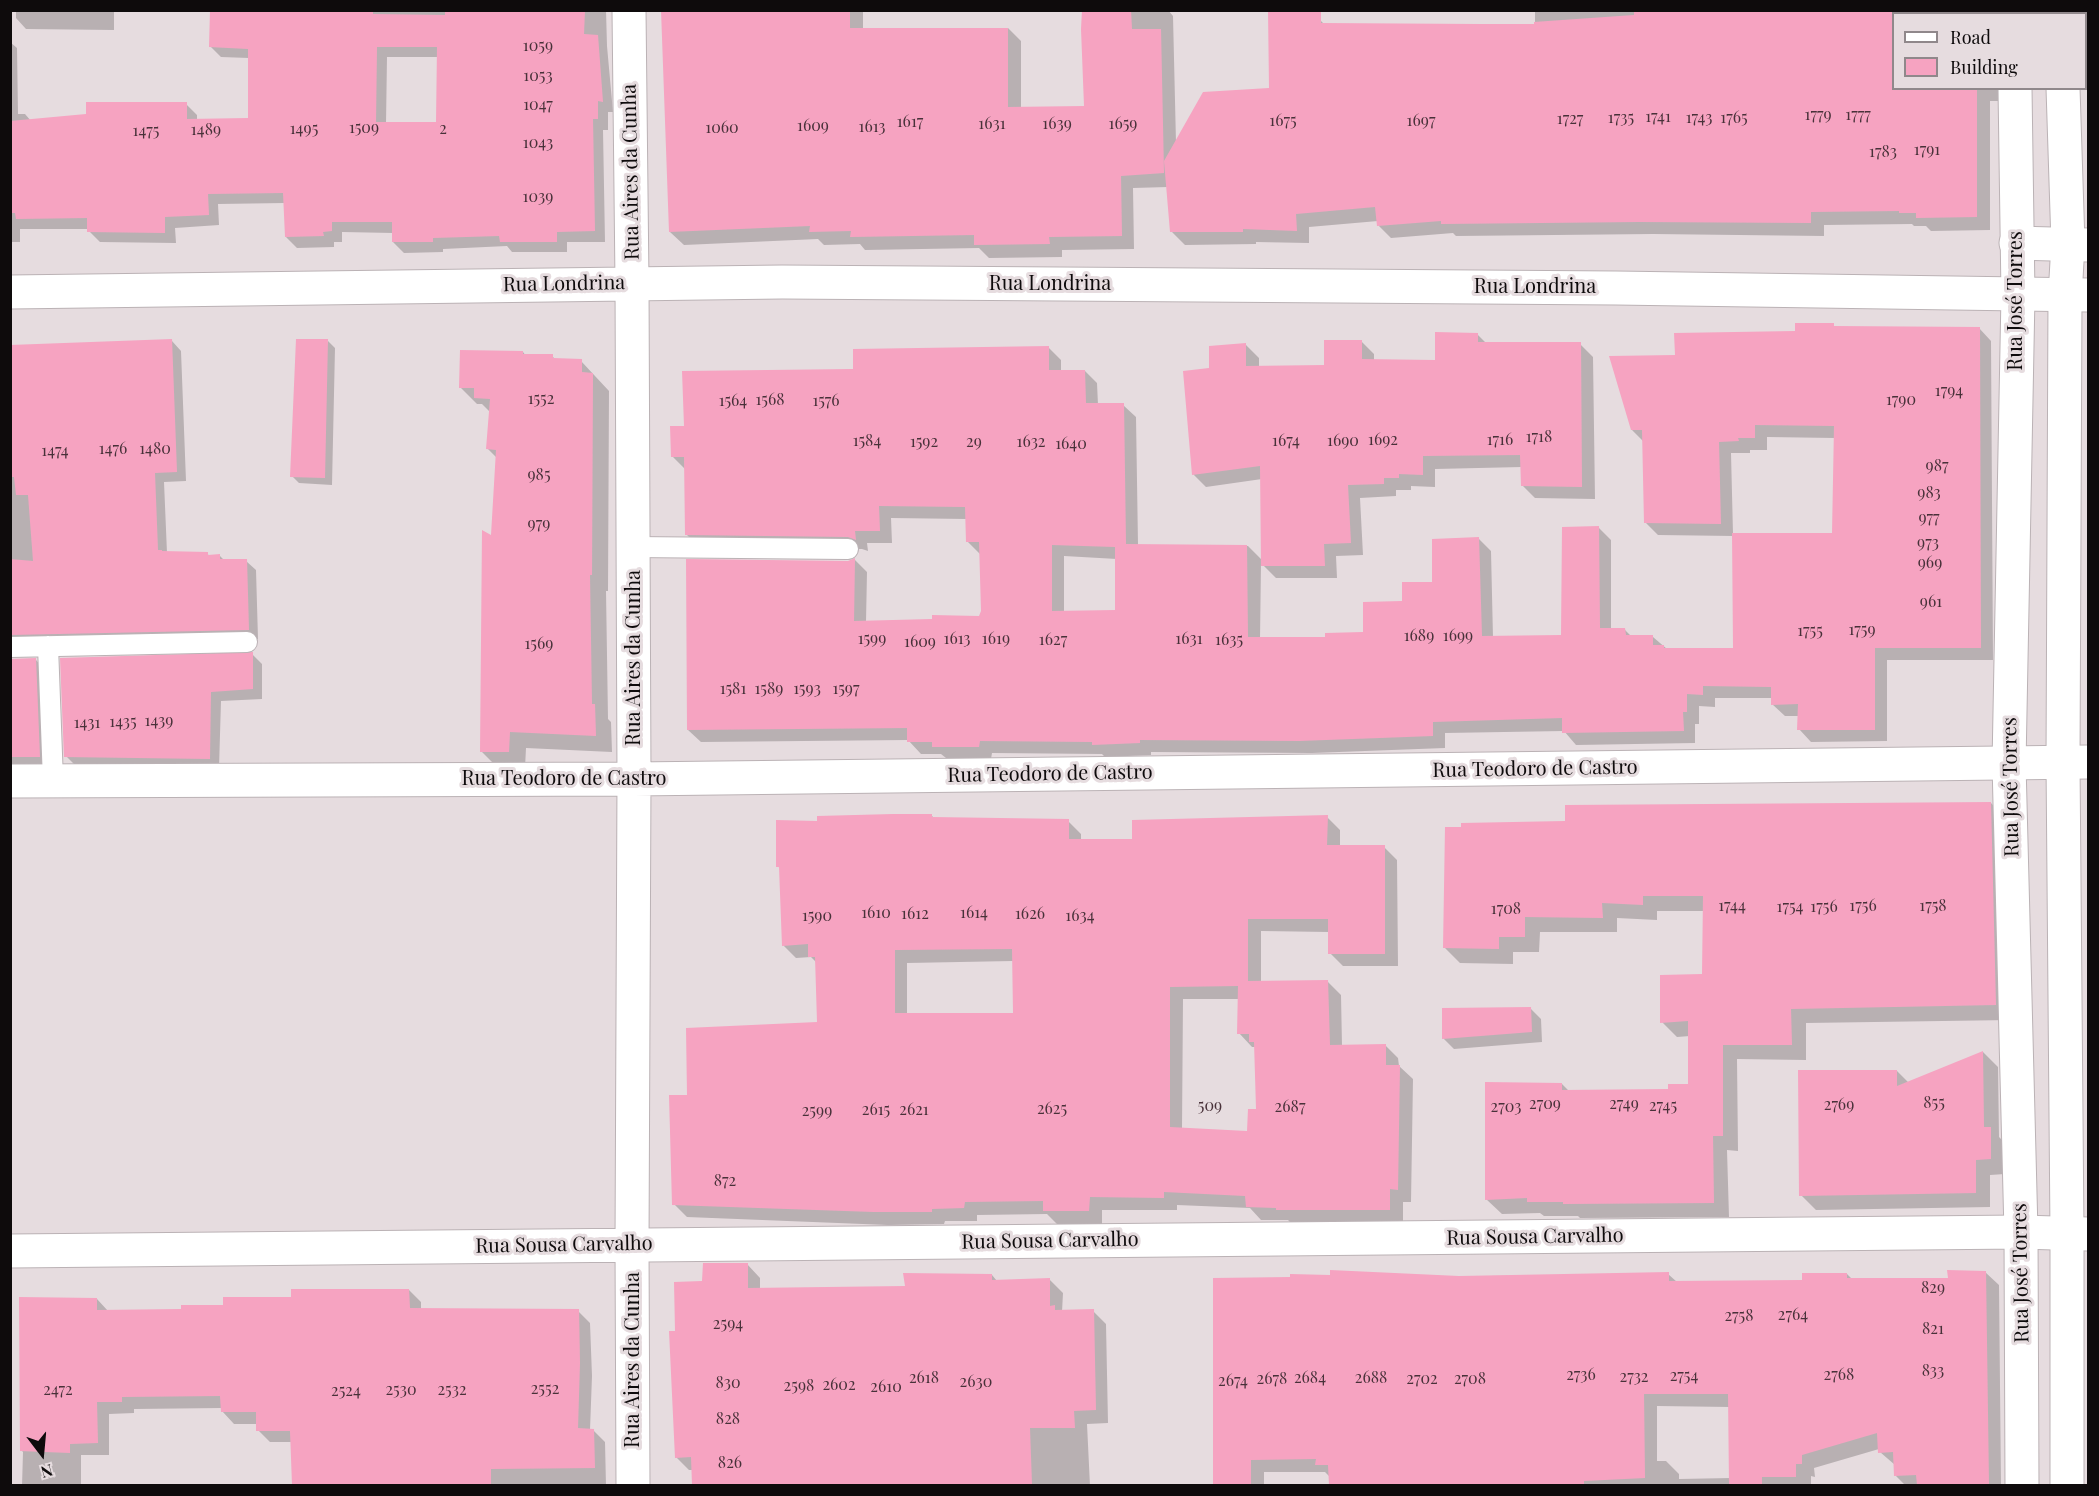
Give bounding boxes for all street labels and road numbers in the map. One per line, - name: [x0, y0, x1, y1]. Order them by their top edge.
- street label: Rua Aires da Cunha: [617, 84, 645, 260]
- street label: Rua José Torres: [2004, 231, 2028, 371]
- street label: Rua Londrina: [503, 271, 625, 297]
- street label: Rua Londrina: [989, 272, 1111, 296]
- street label: Rua Londrina: [1474, 275, 1596, 299]
- street label: Rua Aires da Cunha: [622, 570, 646, 746]
- street label: Rua José Torres: [1998, 717, 2024, 857]
- street label: Rua Teodoro de Castro: [1432, 755, 1638, 783]
- street label: Rua Teodoro de Castro: [947, 760, 1153, 788]
- street label: Rua Teodoro de Castro: [461, 767, 667, 791]
- street label: Rua José Torres: [2008, 1203, 2034, 1343]
- street label: Rua Sousa Carvalho: [1446, 1223, 1624, 1251]
- street label: Rua Sousa Carvalho: [961, 1227, 1139, 1255]
- street label: Rua Sousa Carvalho: [475, 1231, 653, 1259]
- street label: Rua Aires da Cunha: [621, 1272, 645, 1448]

